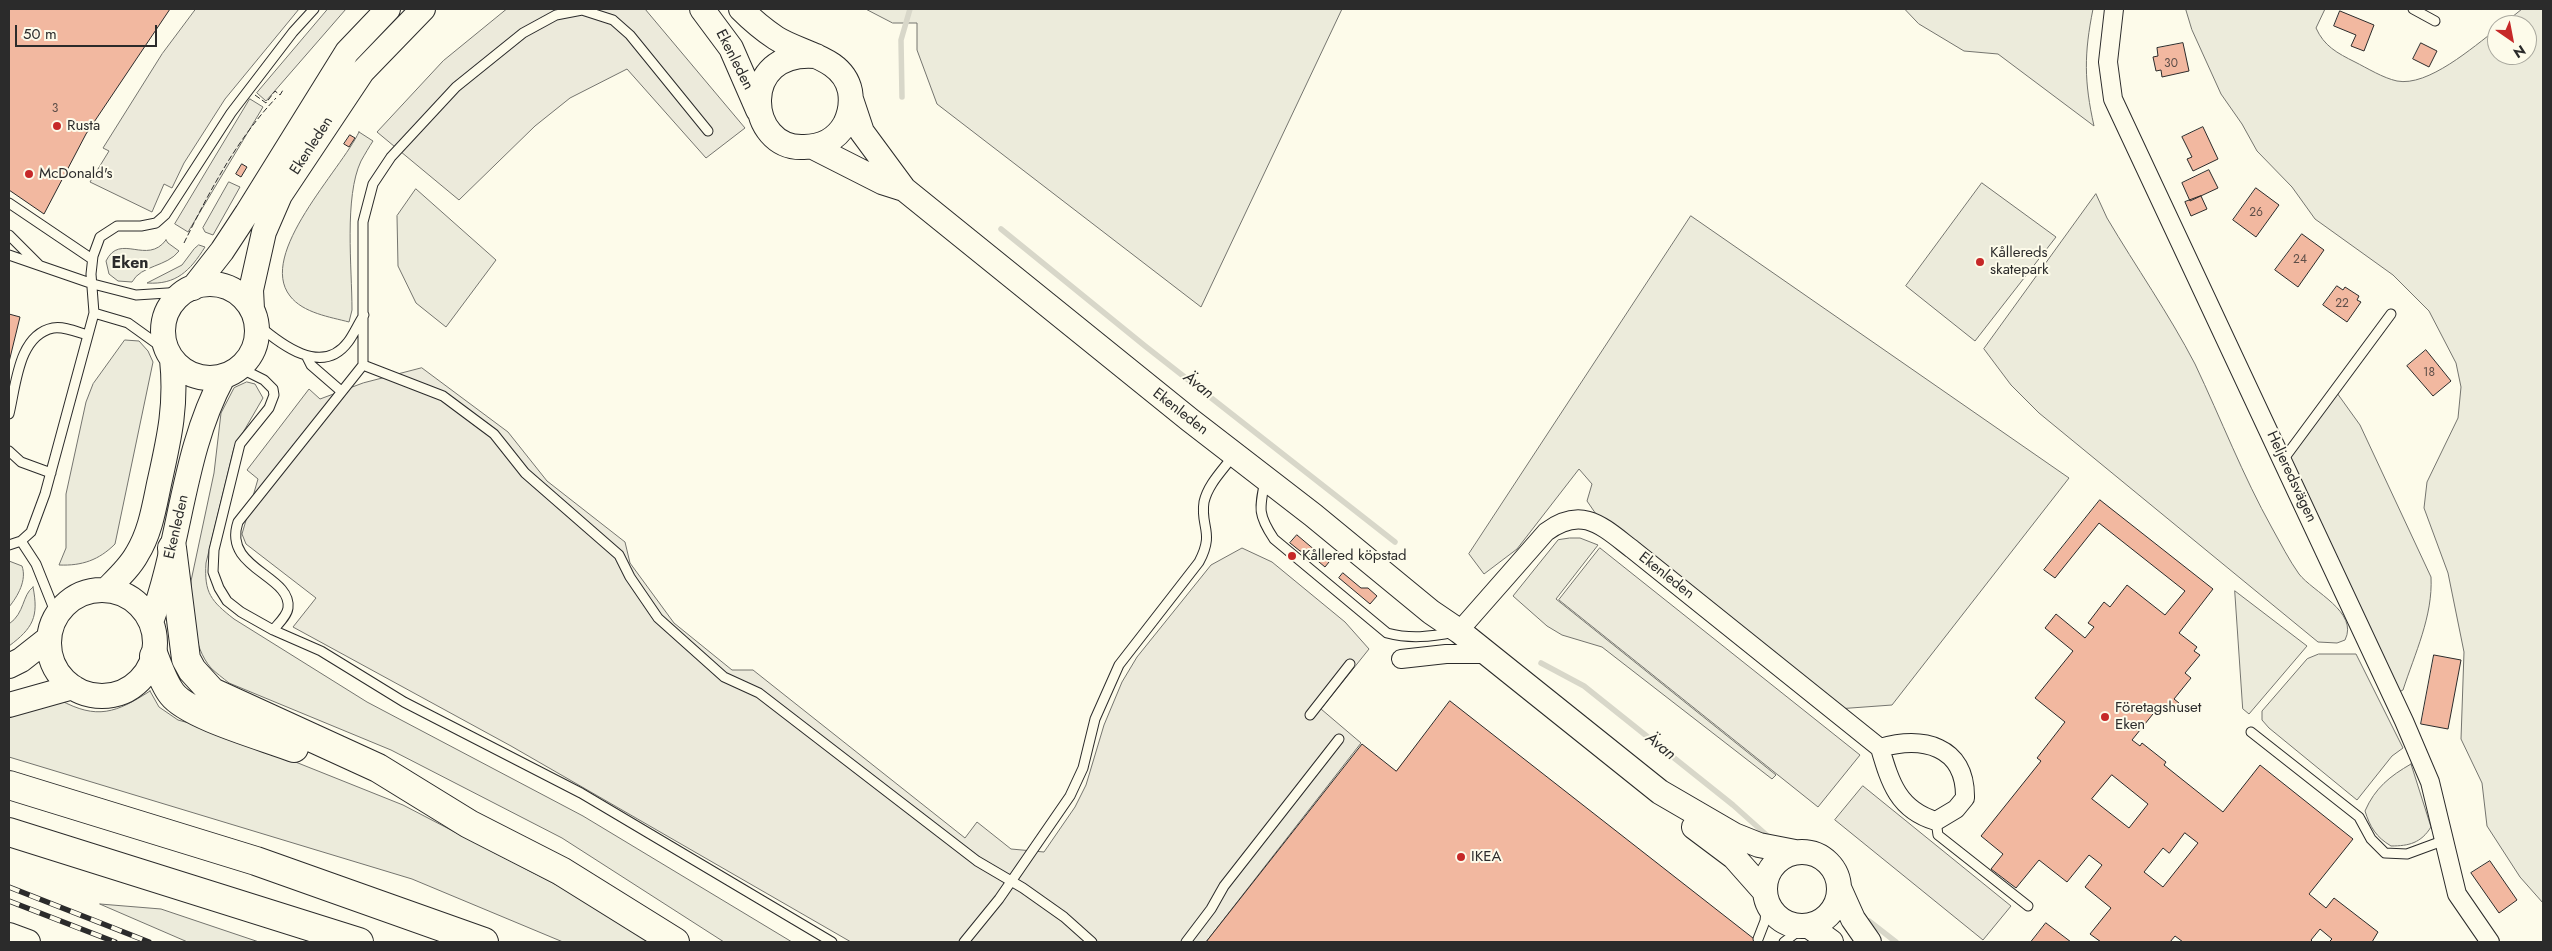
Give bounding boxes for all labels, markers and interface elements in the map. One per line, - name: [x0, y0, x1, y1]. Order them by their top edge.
- scale bar: [18, 15, 160, 47]
- north arrow: [2487, 15, 2537, 65]
- text: 50 m: [23, 23, 57, 45]
- street label: Ekenleden: [711, 27, 757, 93]
- text: N: [2510, 40, 2530, 63]
- house number: 30: [2164, 57, 2178, 71]
- house number: 3: [52, 102, 58, 116]
- street label: Ekenleden: [287, 114, 337, 178]
- place label: Rusta: [67, 117, 100, 135]
- marker: Rusta: [51, 120, 63, 132]
- place label: McDonald's: [39, 165, 113, 183]
- marker: McDonald's: [23, 168, 35, 180]
- house number: 26: [2249, 206, 2263, 220]
- place label: Kållereds skatepark: [1990, 244, 2049, 279]
- house number: 24: [2293, 253, 2307, 267]
- district label: Eken: [111, 254, 149, 274]
- marker: Kållereds skatepark: [1974, 256, 1986, 268]
- house number: 22: [2335, 297, 2349, 311]
- house number: 18: [2423, 366, 2435, 380]
- water label: Ävan: [1179, 368, 1217, 404]
- street label: Ekenleden: [1149, 385, 1211, 439]
- street label: Heljeredsvägen: [2262, 429, 2320, 525]
- street label: Ekenleden: [161, 493, 193, 561]
- place label: Kållered köpstad: [1302, 547, 1407, 565]
- street label: Ekenleden: [1635, 549, 1697, 603]
- marker: Kållered köpstad: [1286, 550, 1298, 562]
- place label: Företagshuset Eken: [2115, 699, 2201, 734]
- marker: Företagshuset Eken: [2099, 711, 2111, 723]
- water label: Ävan: [1641, 729, 1679, 765]
- place label: IKEA: [1471, 848, 1501, 866]
- marker: IKEA: [1455, 851, 1467, 863]

